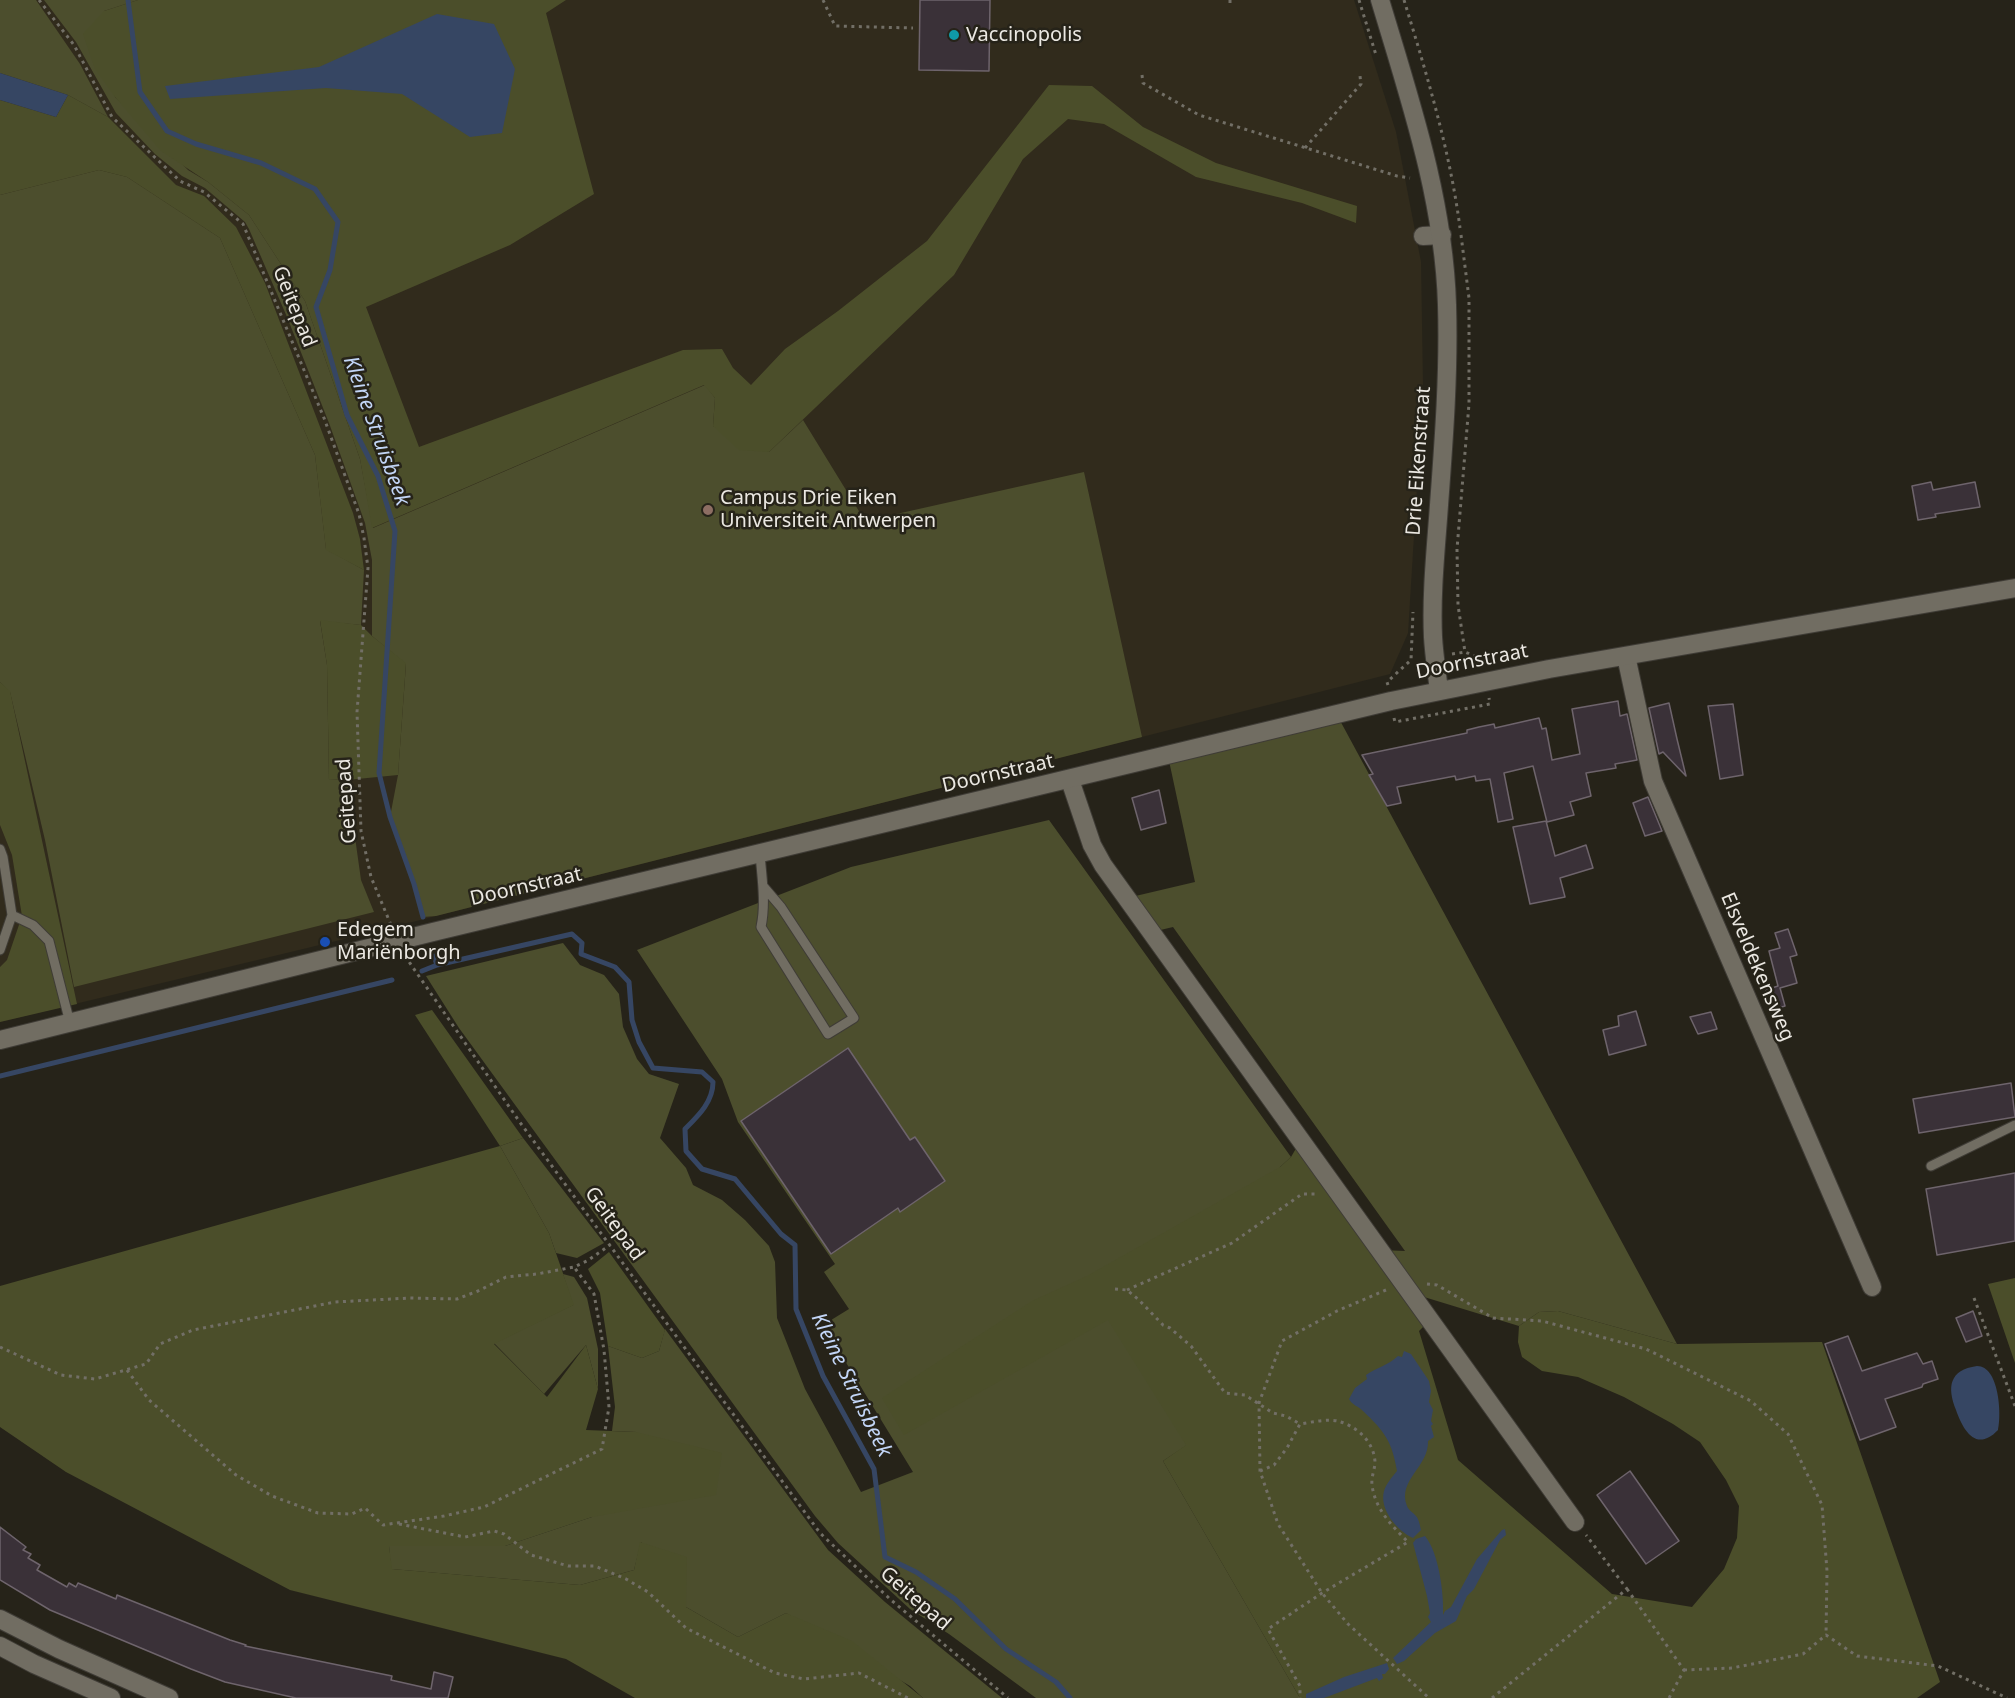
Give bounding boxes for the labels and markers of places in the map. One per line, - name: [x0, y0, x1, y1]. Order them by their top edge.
- place label: Vaccinopolis: [966, 23, 1082, 47]
- marker: Vaccinopolis: [947, 28, 961, 42]
- place label: Campus Drie Eiken Universiteit Antwerpen: [720, 486, 936, 533]
- marker: Campus Drie Eiken Universiteit Antwerpen: [701, 503, 715, 517]
- place label: Edegem Mariënborgh: [337, 918, 461, 965]
- marker: Edegem Mariënborgh: [318, 935, 332, 949]

